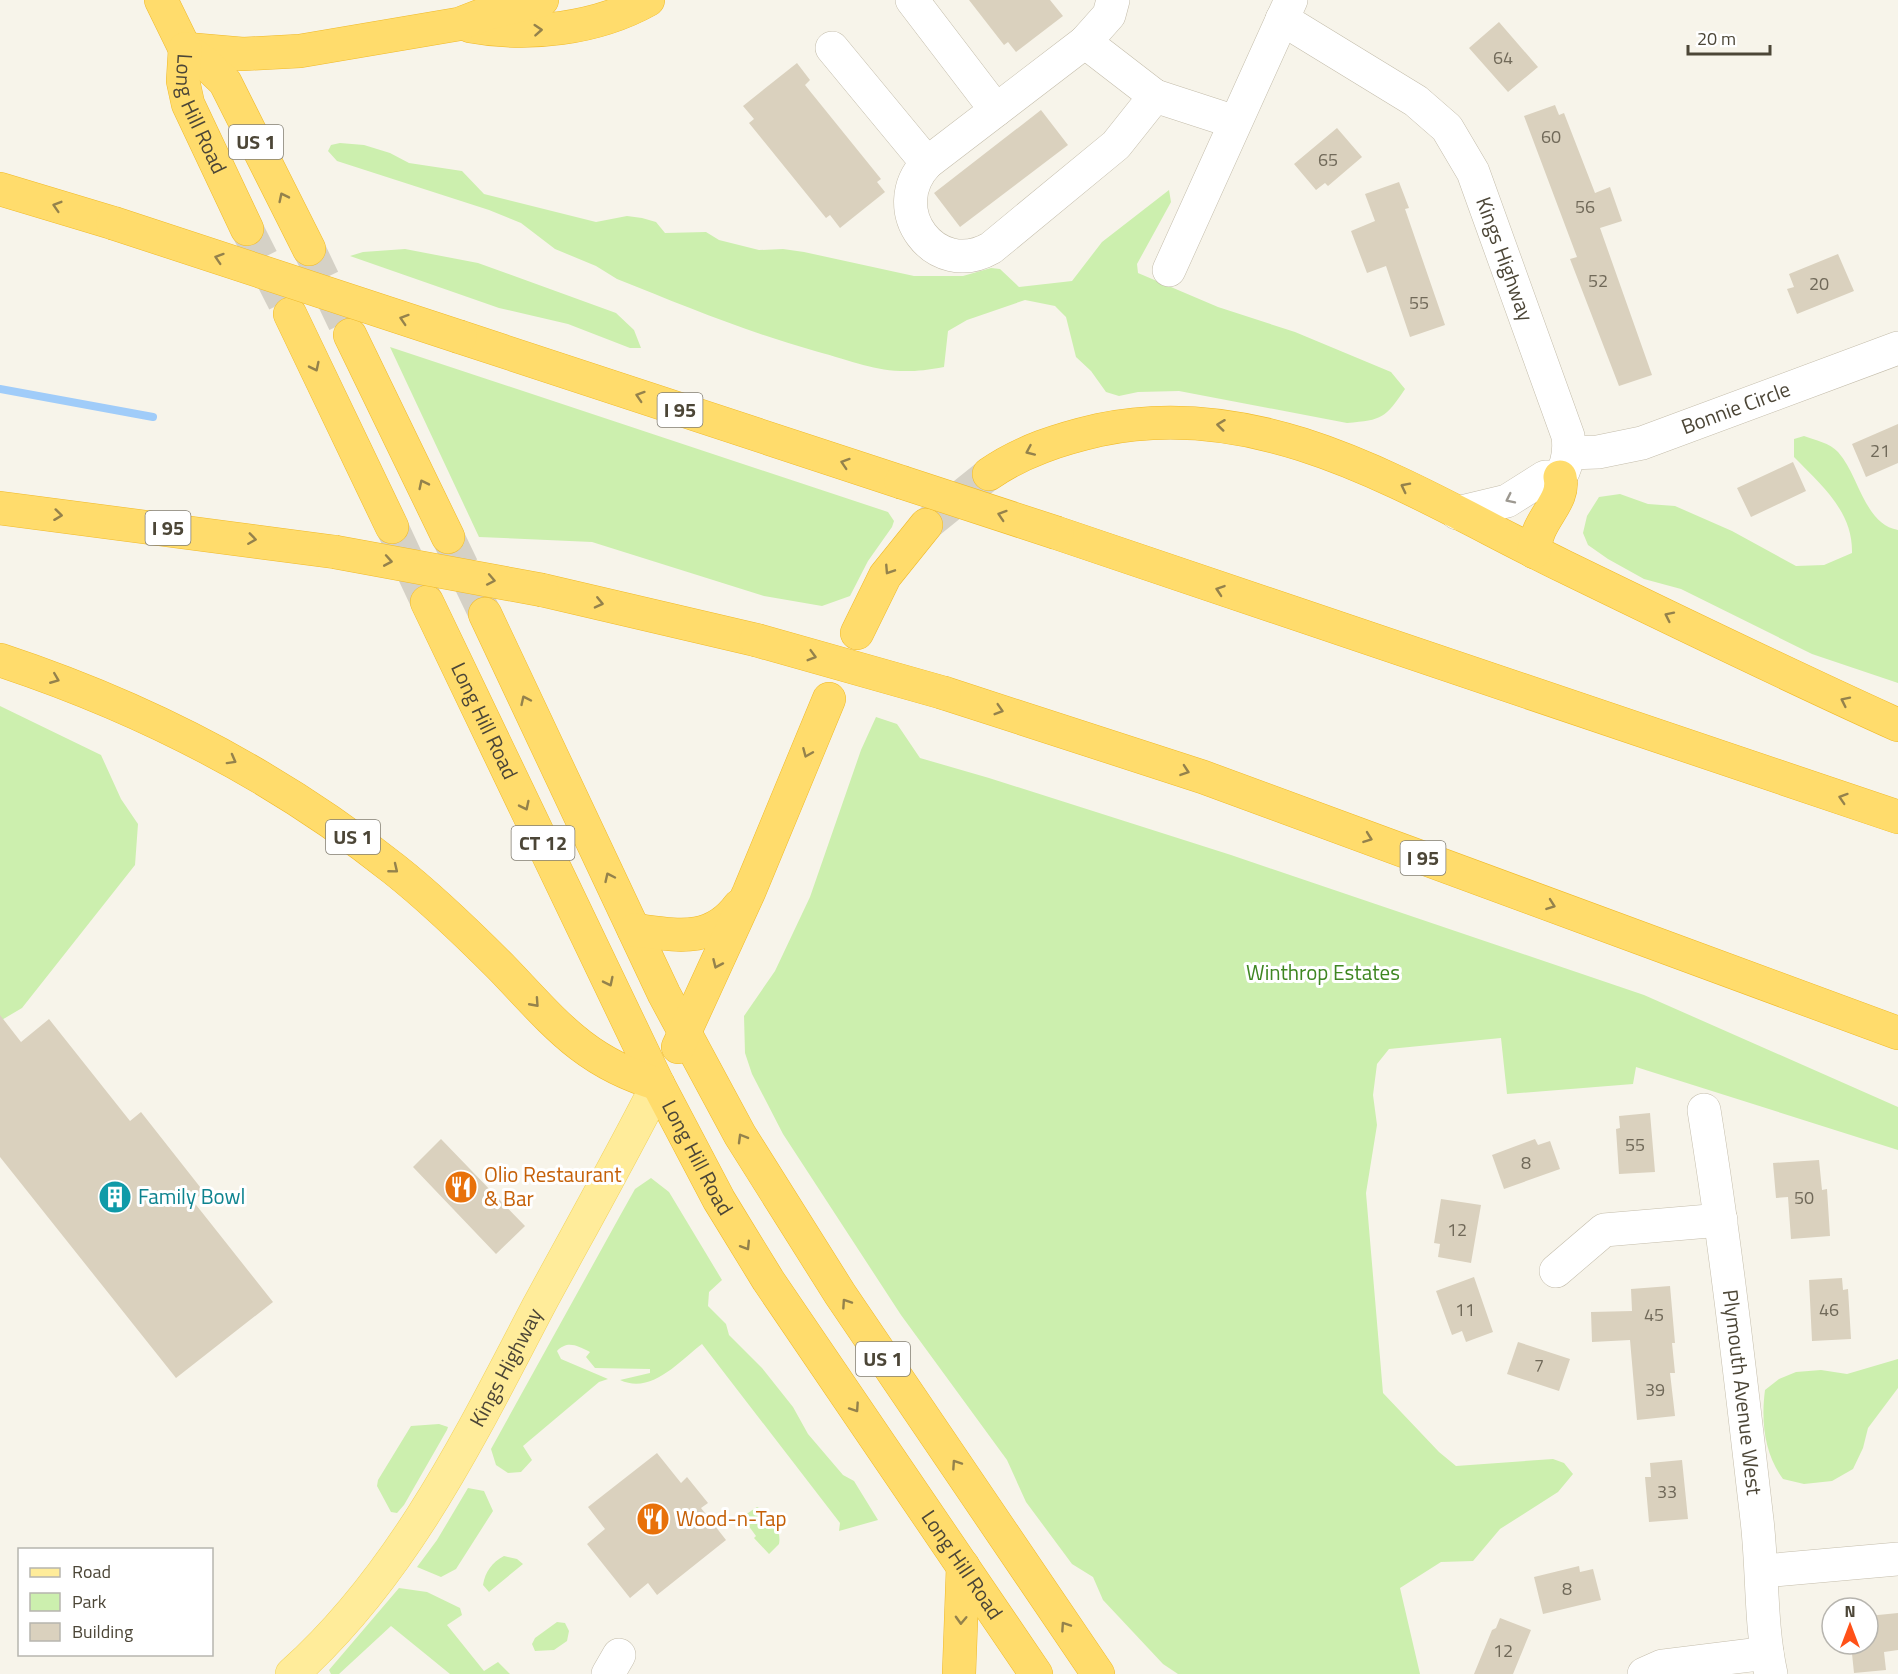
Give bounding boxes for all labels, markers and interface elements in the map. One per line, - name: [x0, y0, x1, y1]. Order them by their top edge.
- scale bar: [1688, 18, 1770, 56]
- one-way arrow: [534, 23, 543, 36]
- text: 20 m: [1697, 25, 1736, 52]
- house number: 64: [1493, 44, 1513, 71]
- street label: Long Hill Road: [168, 53, 236, 179]
- house number: 60: [1541, 123, 1561, 150]
- road number: US 1: [229, 125, 283, 159]
- house number: 65: [1318, 146, 1338, 173]
- one-way arrow: [278, 192, 290, 203]
- street label: Kings Highway: [1468, 192, 1542, 326]
- house number: 56: [1575, 193, 1595, 220]
- one-way arrow: [52, 201, 63, 213]
- one-way arrow: [214, 253, 225, 266]
- house number: 52: [1588, 267, 1608, 294]
- house number: 20: [1809, 270, 1829, 297]
- house number: 55: [1409, 289, 1429, 316]
- one-way arrow: [399, 314, 410, 326]
- one-way arrow: [308, 361, 320, 372]
- street label: Bonnie Circle: [1676, 372, 1795, 442]
- one-way arrow: [635, 391, 646, 404]
- road number: I 95: [658, 393, 702, 427]
- one-way arrow: [1216, 419, 1225, 432]
- house number: 21: [1870, 437, 1890, 464]
- one-way arrow: [1026, 444, 1037, 456]
- one-way arrow: [840, 458, 851, 471]
- one-way arrow: [418, 480, 430, 491]
- one-way arrow: [1400, 482, 1411, 494]
- one-way arrow: [1506, 491, 1517, 503]
- one-way arrow: [53, 508, 63, 520]
- one-way arrow: [997, 510, 1008, 522]
- road number: I 95: [146, 511, 190, 545]
- one-way arrow: [247, 533, 256, 545]
- one-way arrow: [383, 554, 393, 567]
- one-way arrow: [885, 563, 896, 574]
- one-way arrow: [486, 573, 496, 586]
- one-way arrow: [1215, 584, 1226, 597]
- one-way arrow: [593, 595, 603, 608]
- one-way arrow: [1665, 612, 1676, 624]
- one-way arrow: [806, 649, 817, 661]
- street label: Long Hill Road: [443, 657, 527, 785]
- one-way arrow: [49, 672, 60, 685]
- one-way arrow: [521, 696, 533, 707]
- one-way arrow: [1841, 696, 1852, 708]
- one-way arrow: [993, 703, 1004, 715]
- one-way arrow: [802, 747, 814, 758]
- one-way arrow: [226, 753, 237, 764]
- one-way arrow: [1179, 764, 1190, 776]
- one-way arrow: [1838, 793, 1848, 806]
- one-way arrow: [518, 800, 530, 811]
- road number: US 1: [326, 820, 380, 854]
- road number: CT 12: [512, 826, 574, 860]
- one-way arrow: [1362, 830, 1373, 843]
- road number: I 95: [1400, 841, 1446, 875]
- one-way arrow: [387, 861, 398, 872]
- one-way arrow: [604, 872, 616, 883]
- one-way arrow: [1545, 898, 1556, 910]
- park label: Winthrop Estates: [1246, 956, 1400, 988]
- one-way arrow: [712, 958, 724, 969]
- one-way arrow: [602, 976, 614, 987]
- one-way arrow: [528, 997, 539, 1007]
- street label: Long Hill Road: [654, 1094, 742, 1221]
- house number: 55: [1625, 1131, 1645, 1158]
- one-way arrow: [738, 1134, 749, 1144]
- house number: 8: [1521, 1149, 1531, 1176]
- place label: Olio Restaurant & Bar: [484, 1158, 622, 1214]
- restaurant icon: Olio Restaurant & Bar: [443, 1169, 479, 1205]
- building icon: Family Bowl: [97, 1179, 133, 1215]
- place label: Family Bowl: [138, 1180, 245, 1212]
- house number: 50: [1794, 1184, 1814, 1211]
- house number: 12: [1447, 1216, 1467, 1243]
- one-way arrow: [739, 1240, 751, 1250]
- street label: Plymouth Avenue West: [1715, 1288, 1771, 1497]
- house number: 11: [1455, 1296, 1475, 1323]
- house number: 46: [1819, 1296, 1839, 1323]
- one-way arrow: [842, 1299, 853, 1310]
- house number: 45: [1644, 1301, 1664, 1328]
- street label: Kings Highway: [461, 1302, 550, 1432]
- road number: US 1: [856, 1342, 910, 1376]
- house number: 7: [1534, 1352, 1544, 1379]
- house number: 39: [1645, 1376, 1665, 1403]
- one-way arrow: [848, 1401, 859, 1412]
- one-way arrow: [952, 1460, 963, 1471]
- house number: 33: [1657, 1478, 1677, 1505]
- restaurant icon: Wood-n-Tap: [635, 1501, 671, 1537]
- place label: Wood-n-Tap: [676, 1502, 787, 1534]
- street label: Long Hill Road: [914, 1503, 1011, 1626]
- legend: [18, 1548, 213, 1656]
- text: Road: [72, 1558, 111, 1585]
- house number: 8: [1562, 1575, 1572, 1602]
- text: Park: [72, 1588, 107, 1615]
- north arrow: [1820, 1596, 1880, 1656]
- text: N: [1844, 1599, 1856, 1623]
- one-way arrow: [954, 1615, 967, 1624]
- text: Building: [72, 1618, 133, 1645]
- one-way arrow: [1061, 1621, 1072, 1632]
- house number: 12: [1493, 1637, 1513, 1664]

